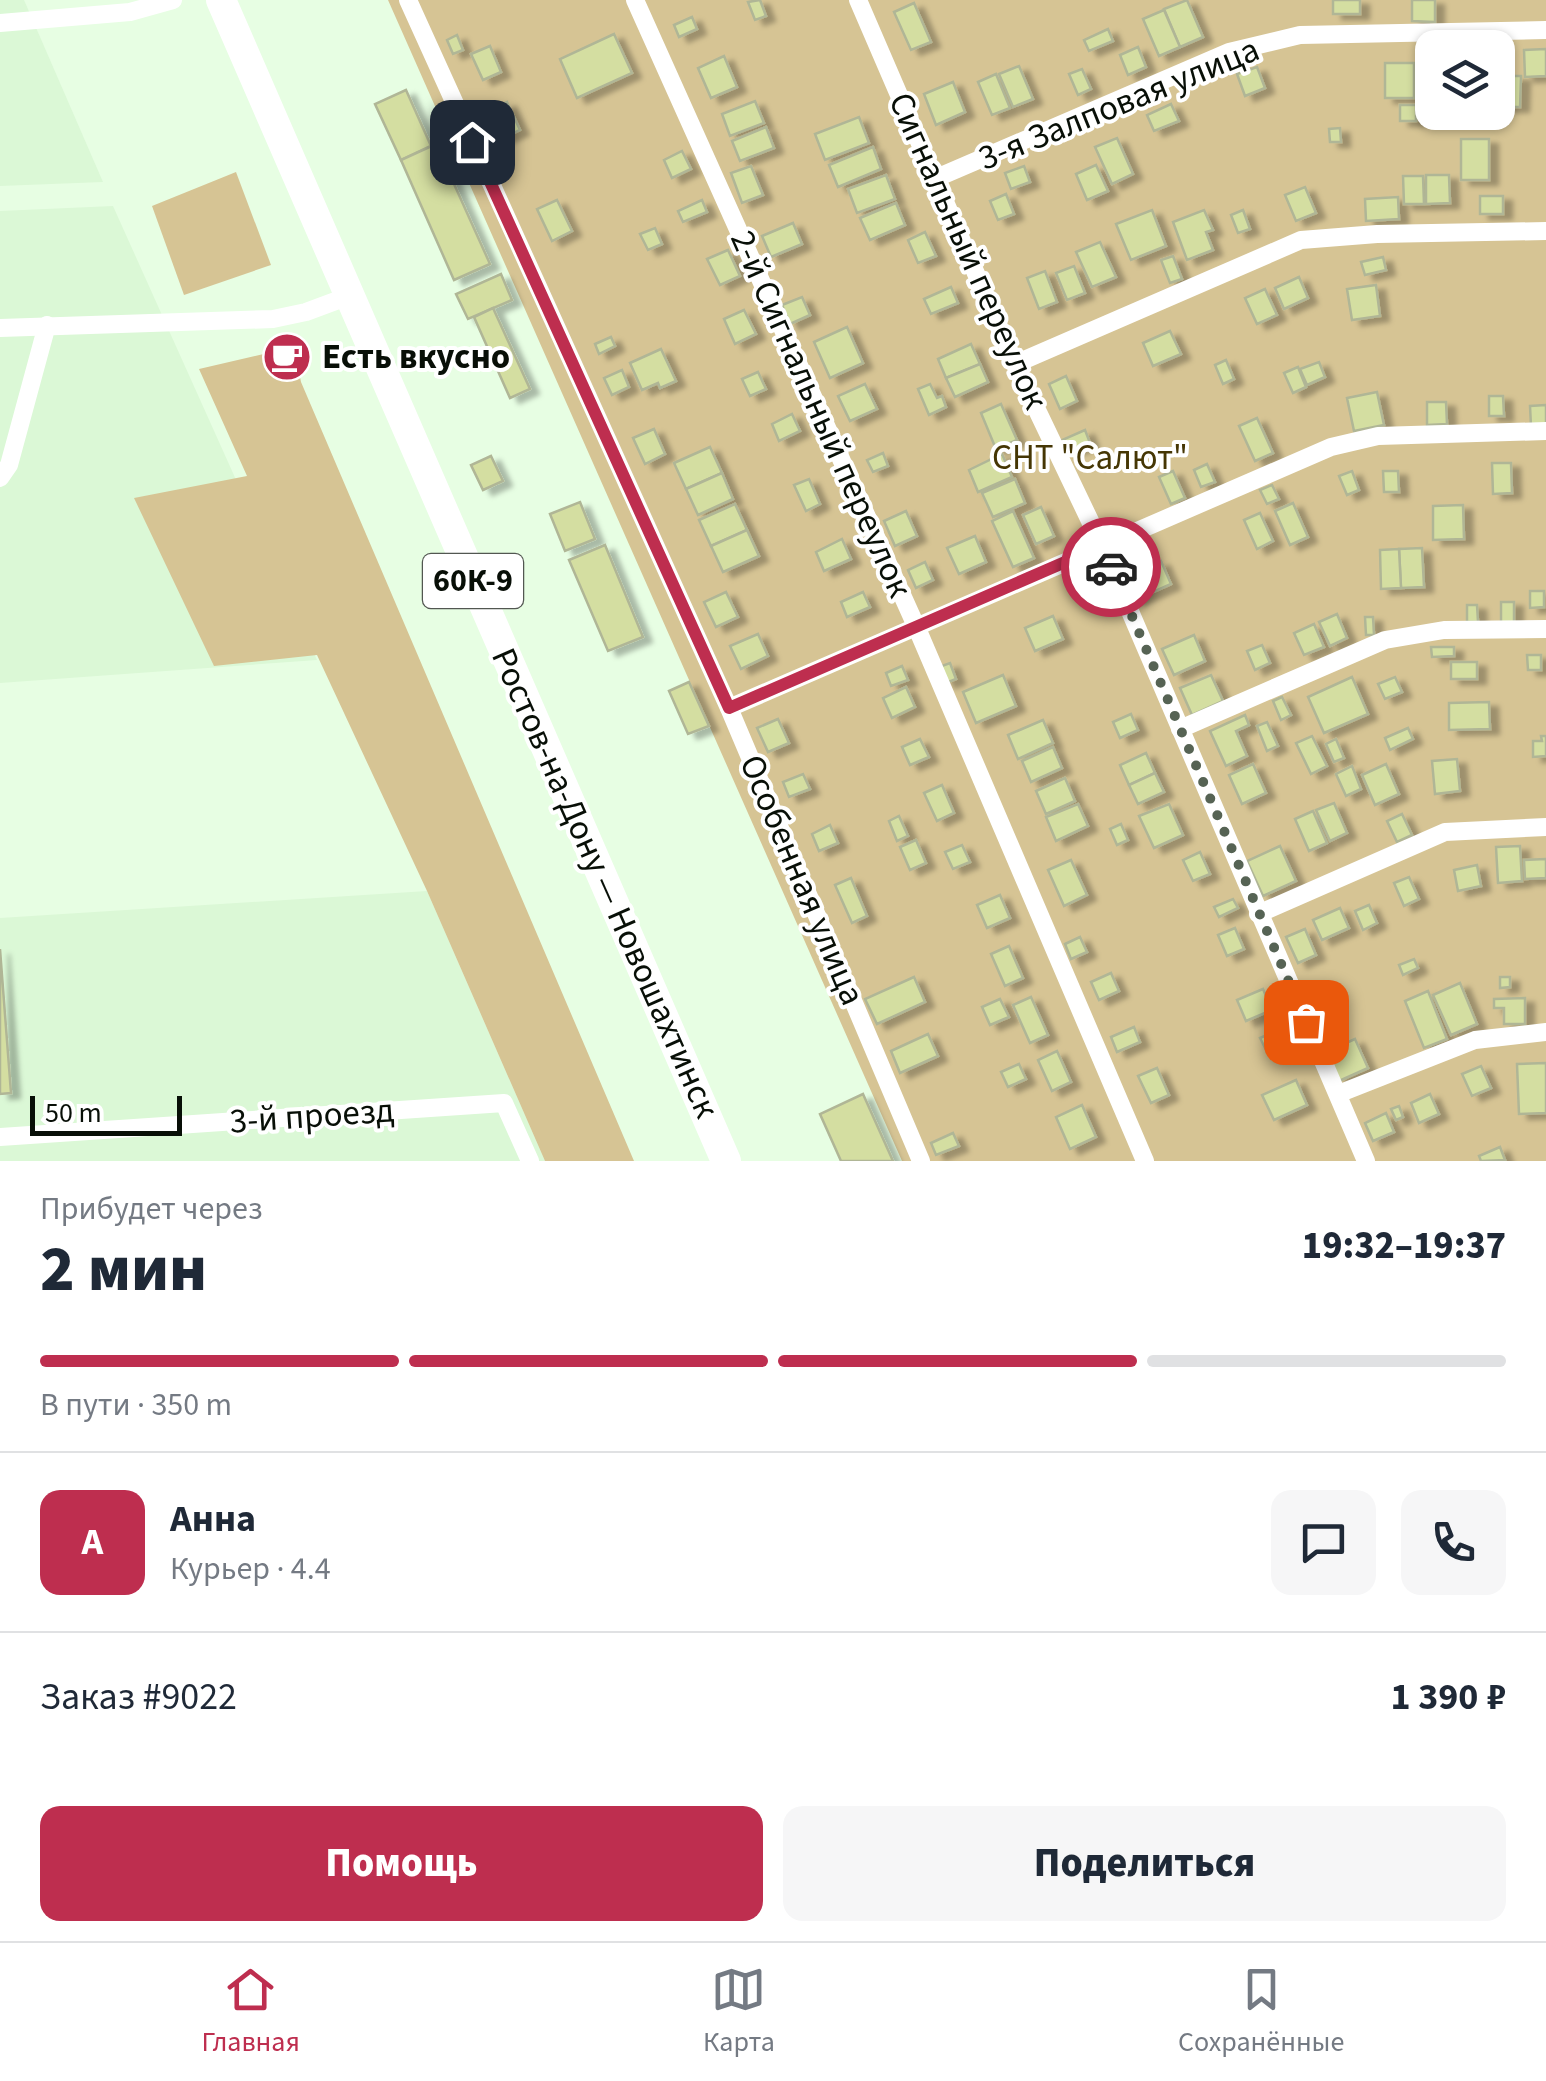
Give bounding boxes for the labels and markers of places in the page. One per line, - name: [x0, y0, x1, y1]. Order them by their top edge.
- pin: [430, 100, 515, 185]
- cafe icon: Есть вкусно: [261, 331, 313, 383]
- place label: Есть вкусно: [322, 332, 510, 382]
- pin: [1264, 980, 1349, 1065]

